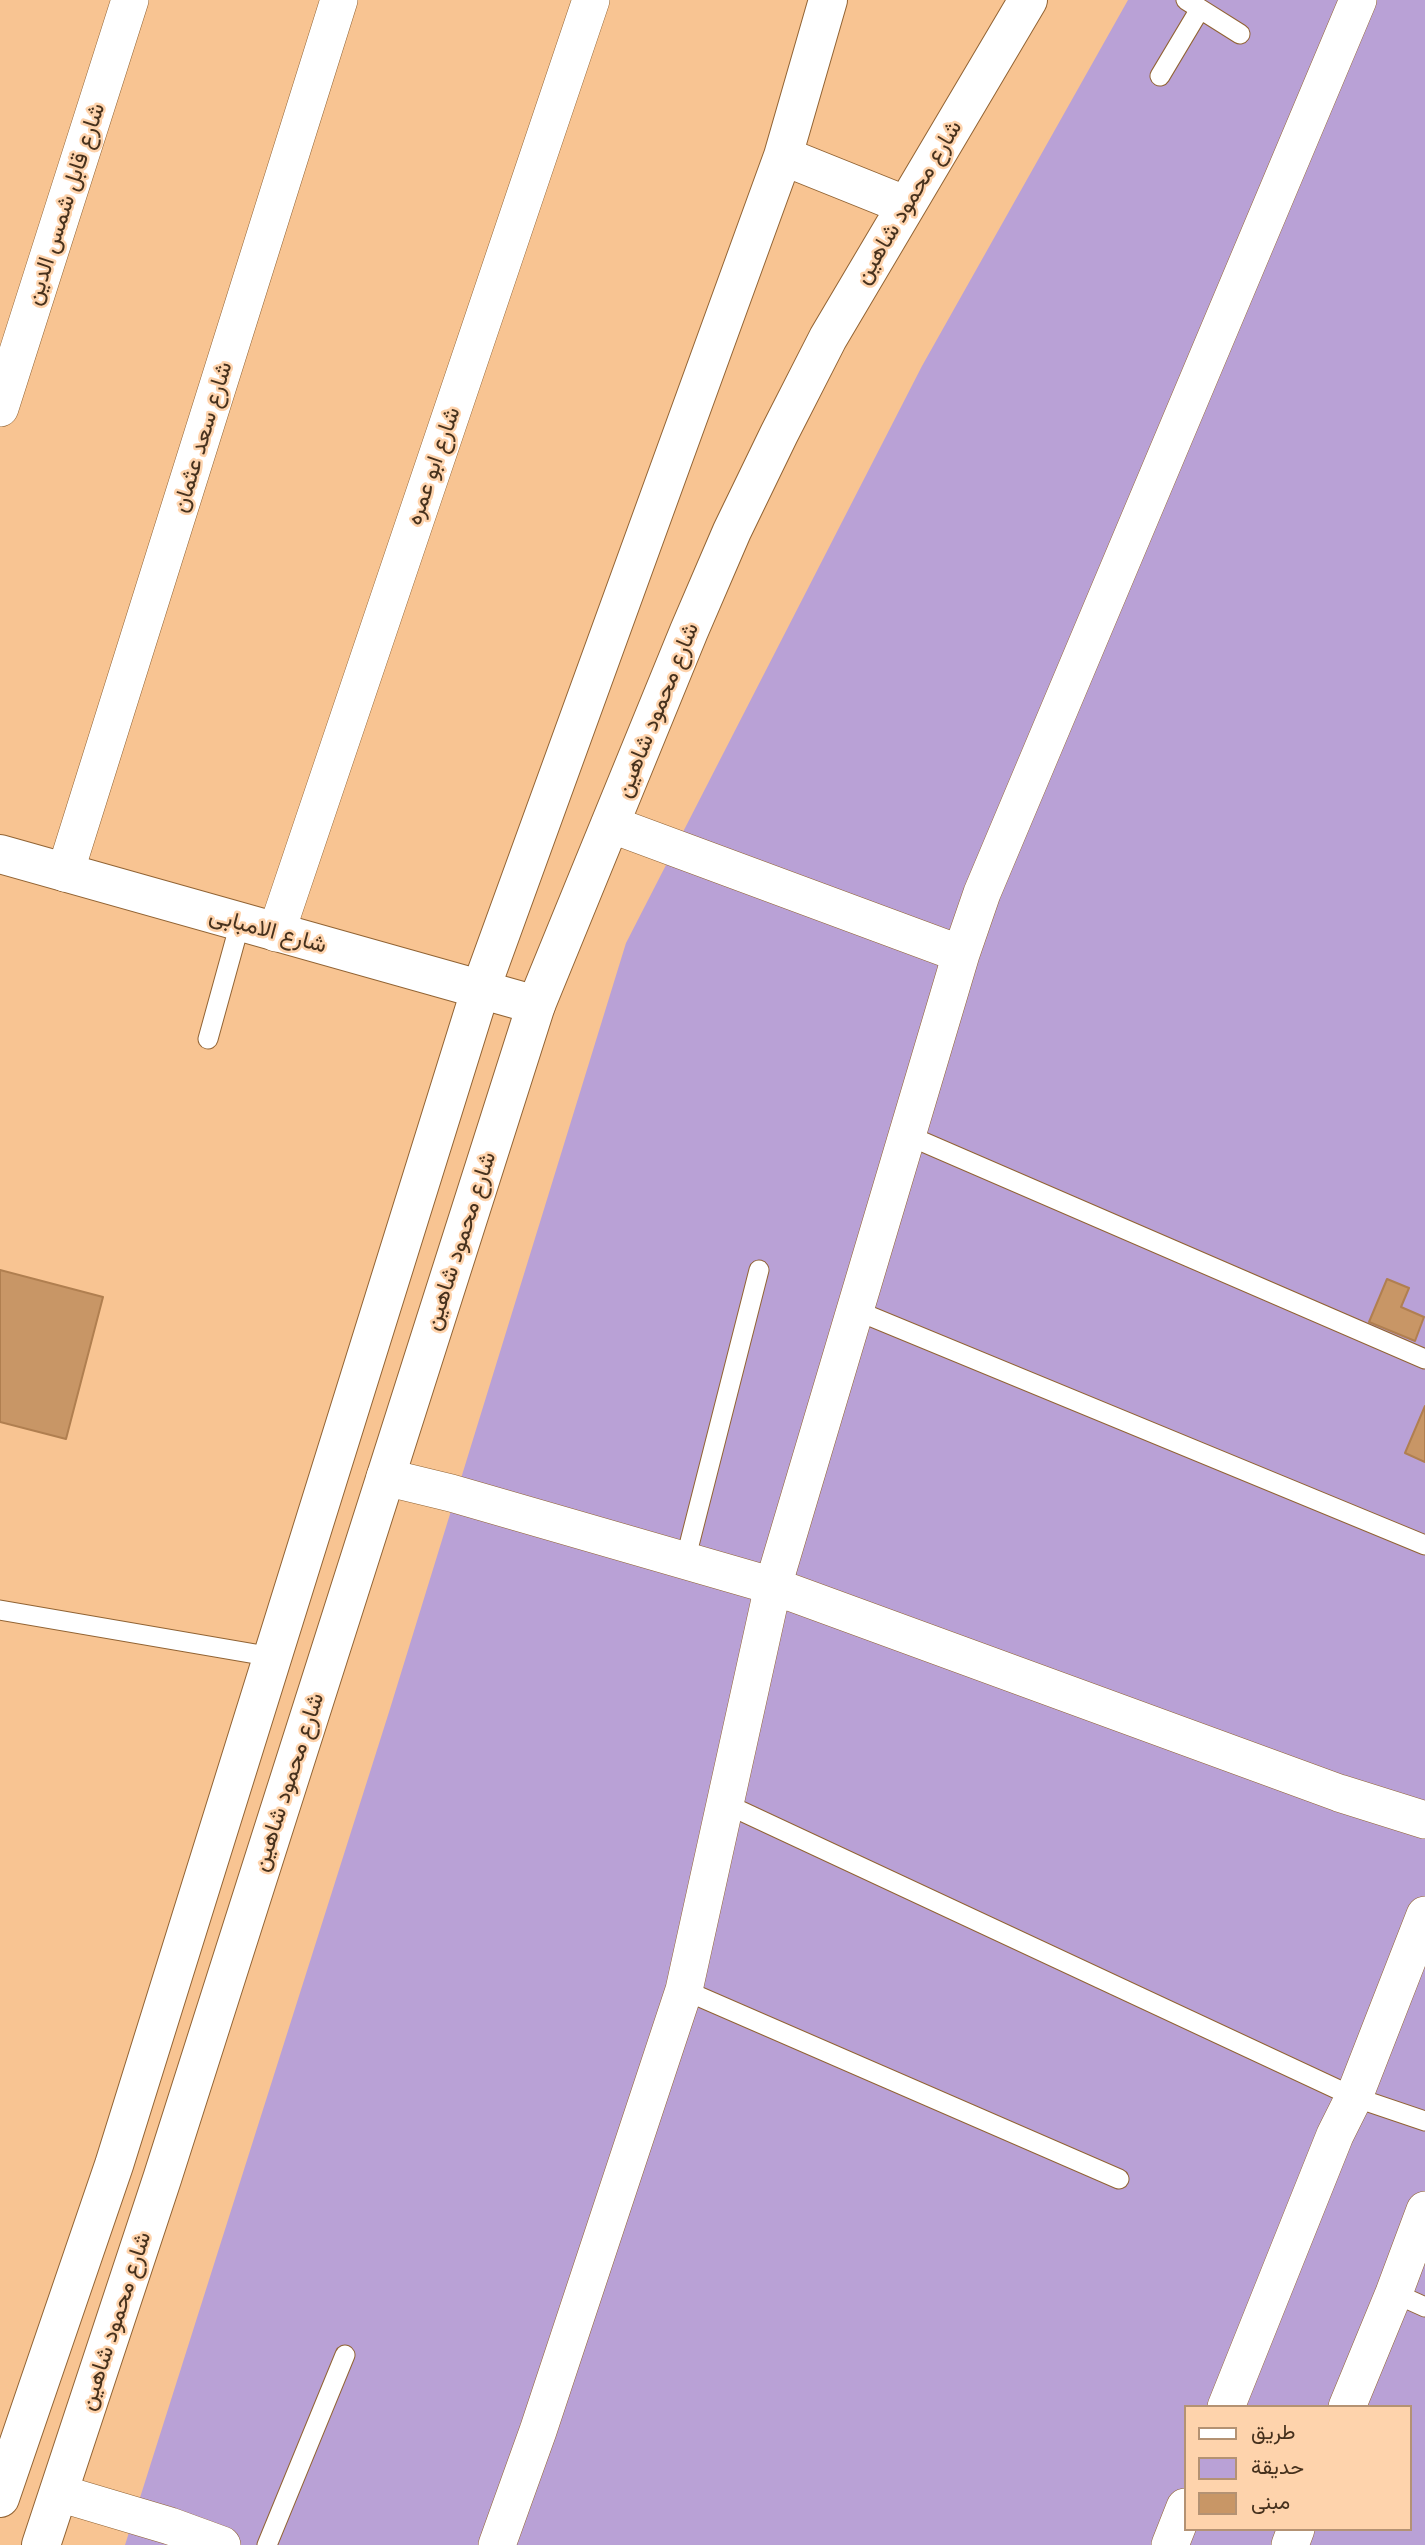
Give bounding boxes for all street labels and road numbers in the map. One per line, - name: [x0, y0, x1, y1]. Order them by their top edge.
- street label: شارع قابل شمس الدين: [19, 100, 111, 308]
- street label: شارع محمود شاهين: [848, 115, 968, 289]
- street label: شارع سعد عثمان: [166, 358, 238, 516]
- street label: شارع ابو عمره: [400, 403, 466, 529]
- street label: شارع محمود شاهين: [609, 619, 705, 801]
- street label: شارع الامبابى: [206, 901, 330, 959]
- street label: شارع محمود شاهين: [418, 1148, 502, 1334]
- street label: شارع محمود شاهين: [246, 1689, 330, 1875]
- street label: شارع محمود شاهين: [73, 2228, 157, 2414]

